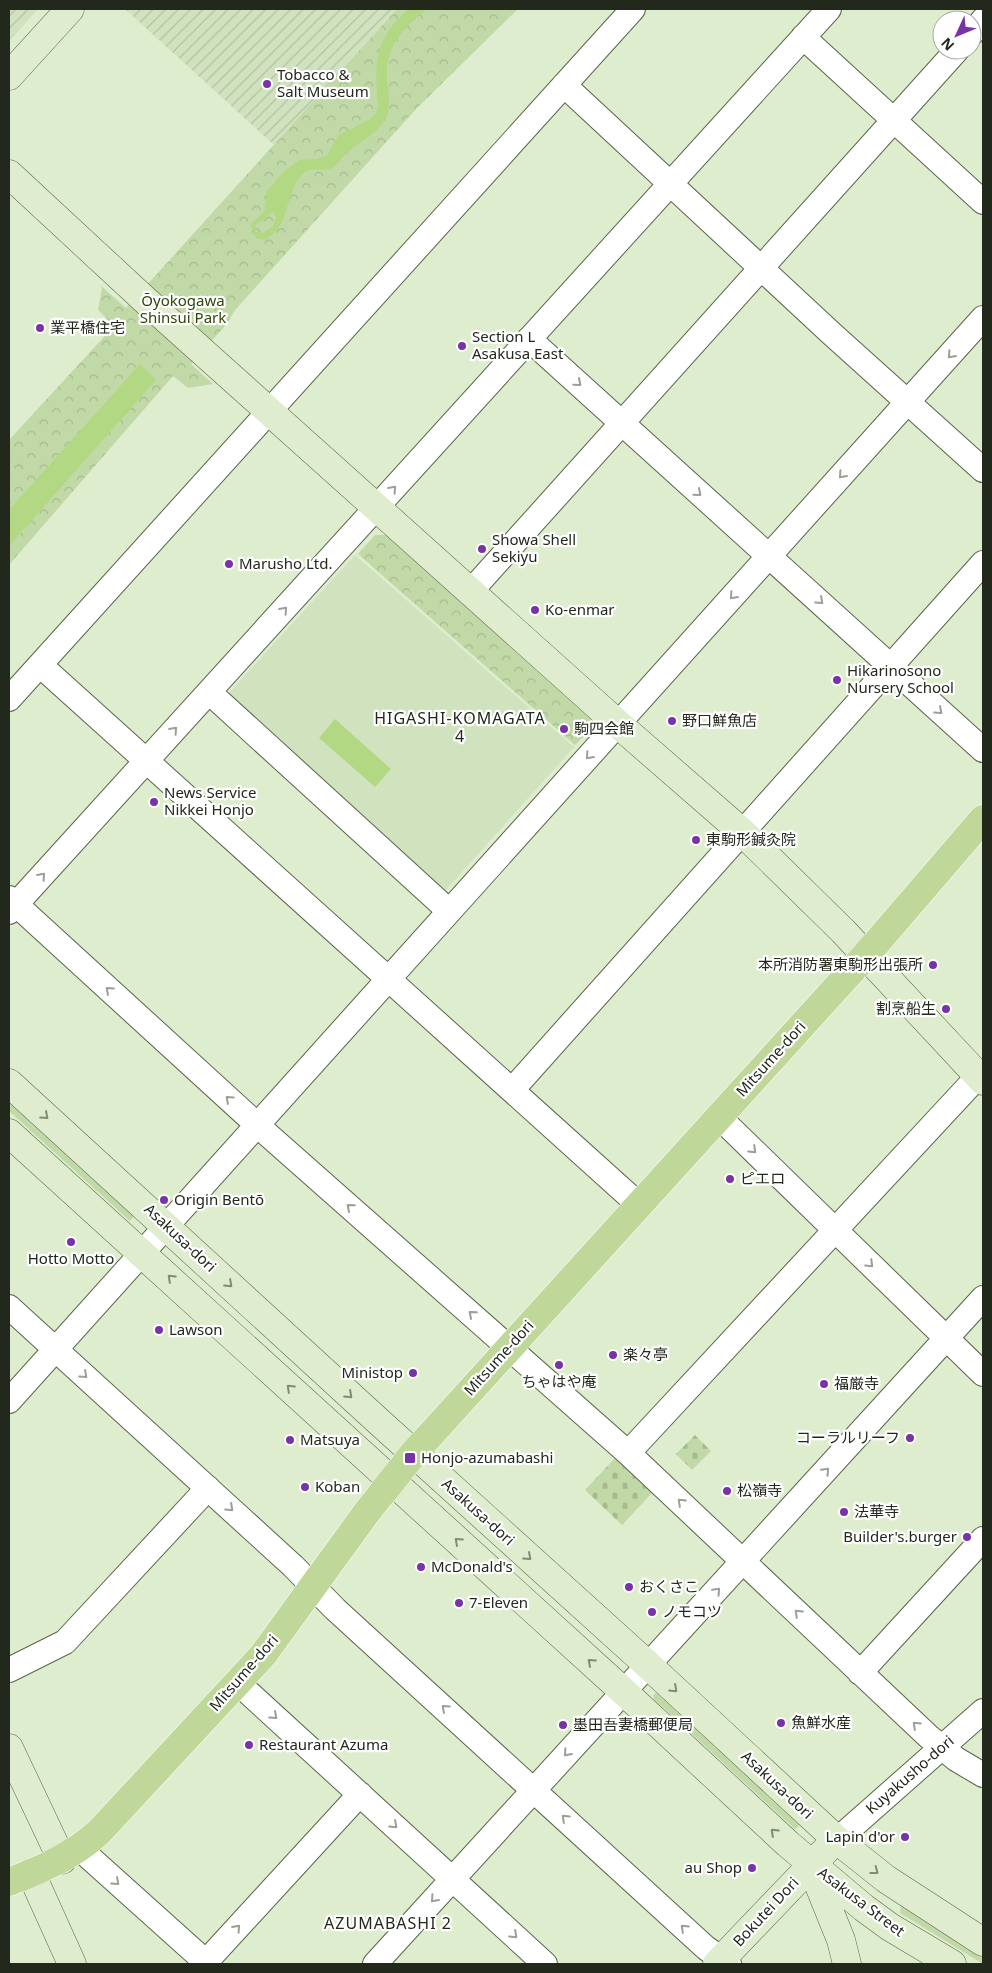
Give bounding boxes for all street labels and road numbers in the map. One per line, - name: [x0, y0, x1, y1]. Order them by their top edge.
- street label: Mitsume-dori: [731, 1016, 809, 1100]
- street label: Asakusa-dori: [140, 1199, 221, 1276]
- street label: Mitsume-dori: [459, 1315, 537, 1399]
- street label: Asakusa-dori: [438, 1473, 519, 1549]
- street label: Mitsume-dori: [205, 1630, 282, 1715]
- street label: Kuyakusho-dori: [861, 1730, 958, 1818]
- street label: Asakusa-dori: [737, 1746, 818, 1823]
- street label: Asakusa Street: [814, 1862, 910, 1941]
- street label: Bokutei Dori: [728, 1872, 803, 1950]

